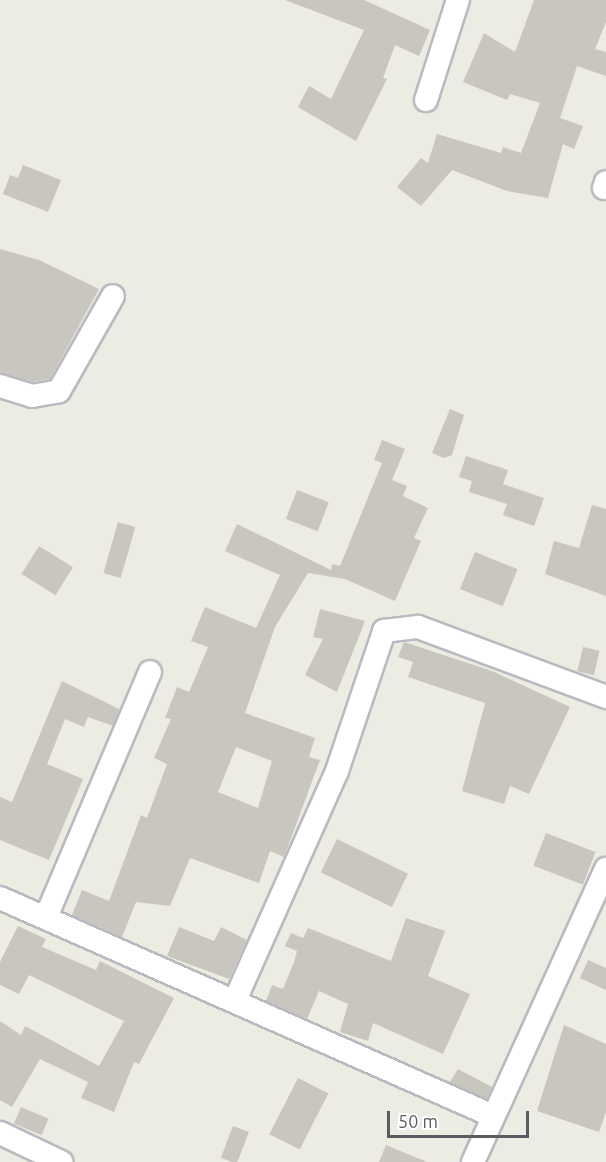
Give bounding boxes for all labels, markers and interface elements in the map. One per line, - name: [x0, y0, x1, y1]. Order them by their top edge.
- scale bar: [390, 1099, 532, 1137]
- text: 50 m: [398, 1111, 438, 1131]

